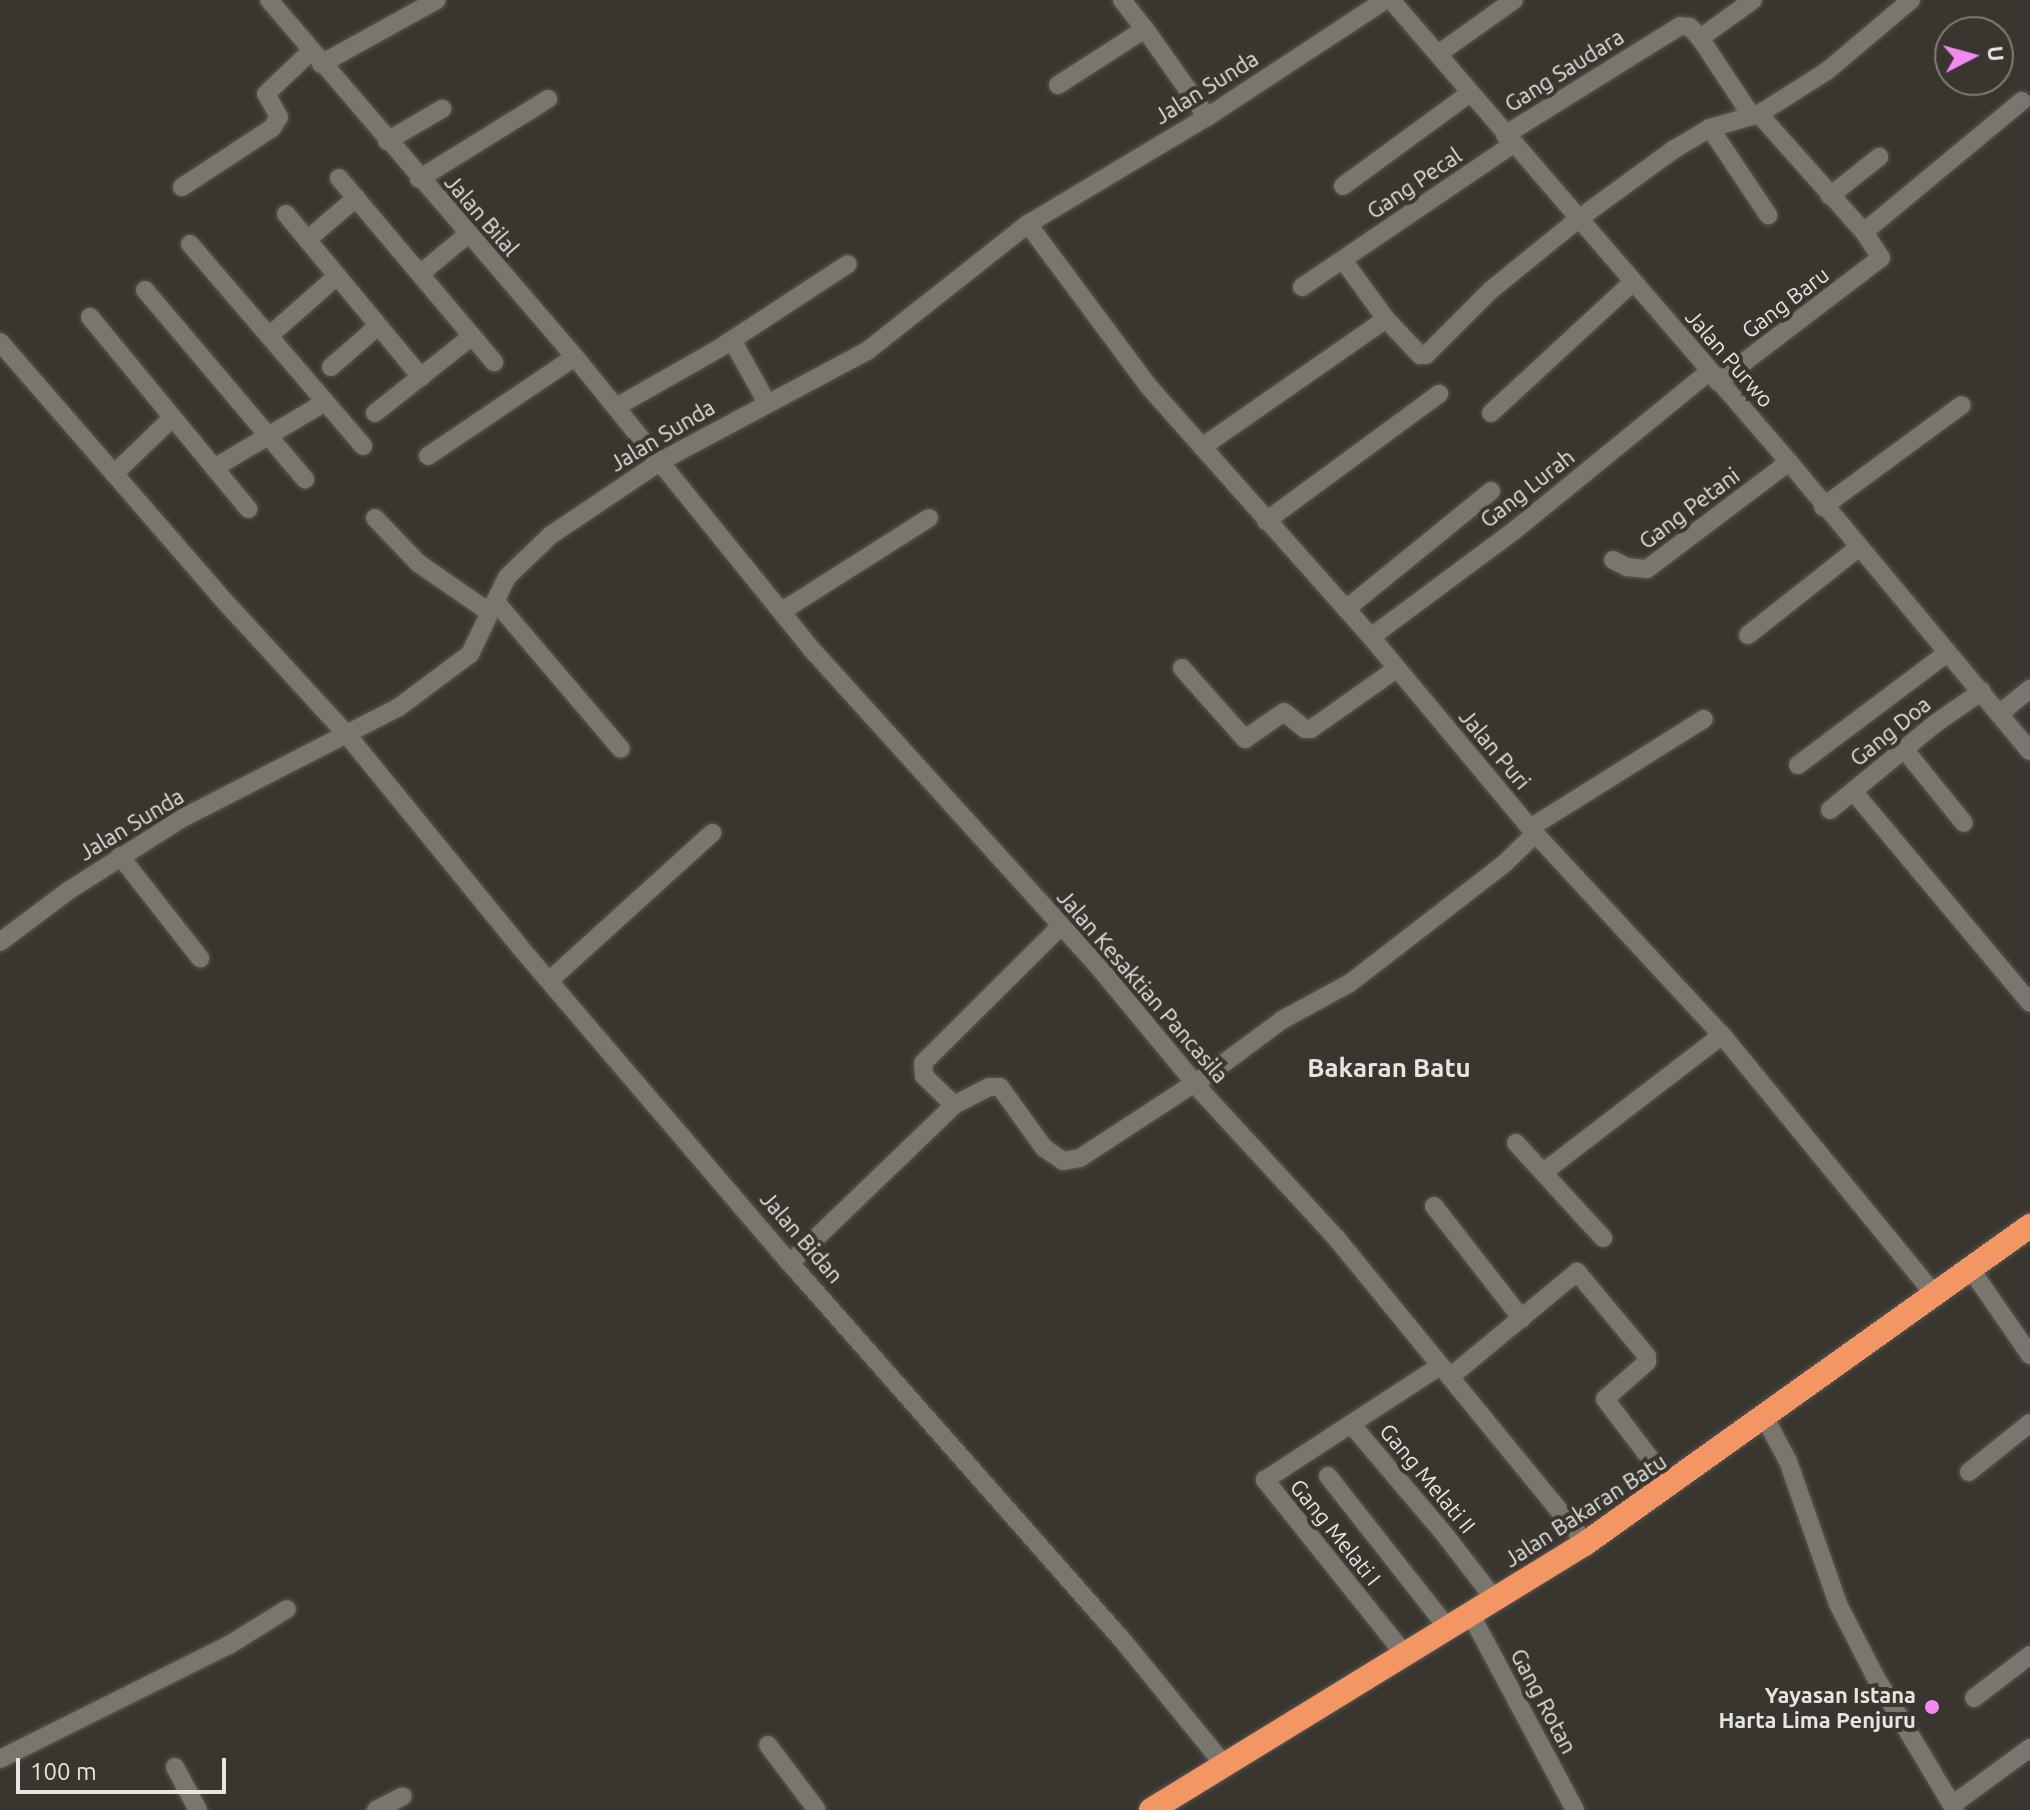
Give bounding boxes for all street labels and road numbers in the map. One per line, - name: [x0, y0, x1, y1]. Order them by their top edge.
- street label: Gang Saudara: [1500, 23, 1628, 117]
- street label: Jalan Sunda: [1149, 45, 1263, 129]
- street label: Gang Pecal: [1362, 142, 1466, 224]
- street label: Jalan Bilal: [440, 169, 524, 261]
- street label: Gang Baru: [1736, 261, 1834, 343]
- street label: Jalan Purwo: [1680, 304, 1780, 412]
- street label: Jalan Sunda: [605, 393, 719, 477]
- street label: Gang Lurah: [1475, 443, 1579, 533]
- street label: Gang Petani: [1634, 462, 1744, 554]
- street label: Gang Doa: [1844, 691, 1936, 771]
- street label: Jalan Puri: [1454, 704, 1536, 794]
- street label: Jalan Sunda: [74, 782, 188, 866]
- street label: Jalan Kesaktian Pancasila: [1052, 884, 1234, 1088]
- street label: Jalan Bidan: [755, 1186, 849, 1288]
- street label: Gang Melati II: [1375, 1418, 1481, 1538]
- street label: Jalan Bakaran Batu: [1499, 1448, 1671, 1572]
- street label: Gang Melati I: [1285, 1473, 1387, 1591]
- street label: Gang Rotan: [1505, 1644, 1583, 1758]

